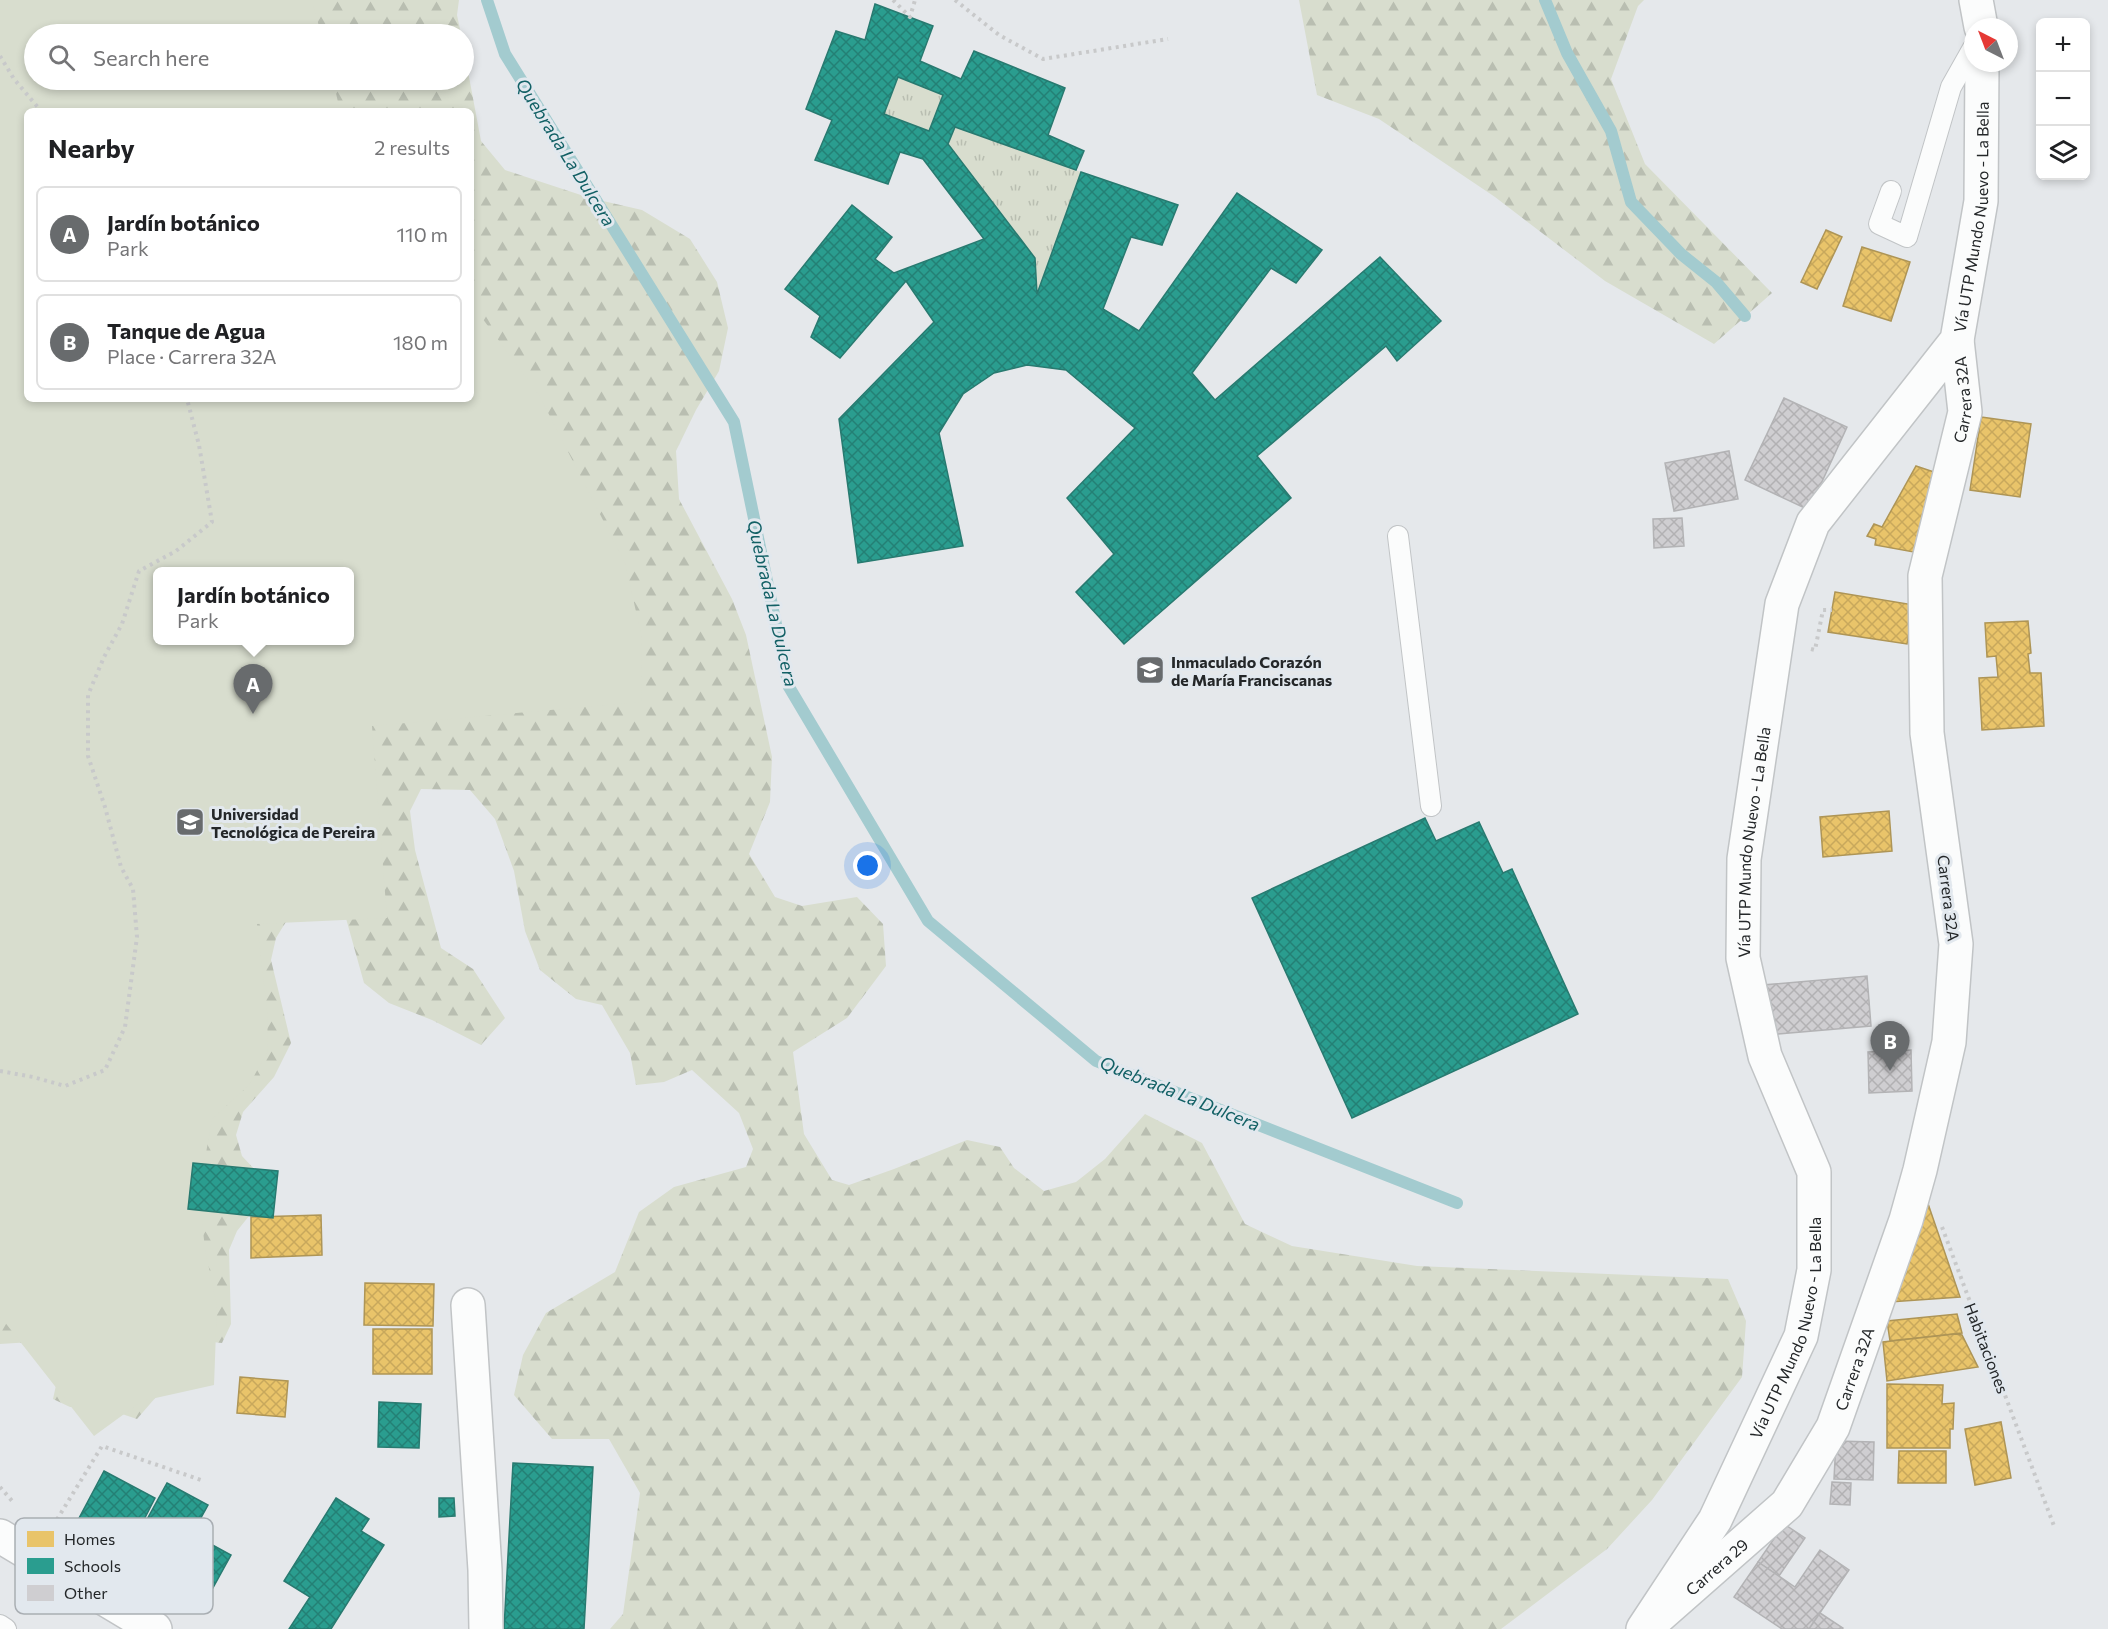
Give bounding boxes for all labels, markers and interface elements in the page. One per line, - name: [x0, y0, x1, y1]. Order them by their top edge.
- north arrow: [1964, 18, 2018, 72]
- map controls: [2036, 18, 2090, 180]
- button: +: [2036, 18, 2090, 72]
- search box: [24, 24, 474, 90]
- icon: search: [45, 41, 78, 74]
- text: Search here: [93, 44, 209, 71]
- button: −: [2036, 72, 2090, 126]
- water label: Quebrada La Dulcera: [512, 74, 620, 230]
- street label: Vía UTP Mundo Nuevo - La Bella: [1949, 102, 1991, 334]
- button: layers: [2036, 126, 2090, 180]
- text: Nearby: [48, 132, 135, 163]
- text: 2 results: [374, 135, 450, 159]
- text: Jardín botánico: [107, 209, 260, 236]
- text: A: [62, 222, 77, 246]
- text: 110 m: [397, 222, 448, 246]
- text: Park: [107, 236, 149, 260]
- text: Tanque de Agua: [107, 317, 265, 344]
- text: B: [63, 330, 76, 354]
- text: 180 m: [393, 330, 448, 354]
- text: Place · Carrera 32A: [107, 344, 277, 368]
- street label: Carrera 32A: [1948, 356, 1975, 445]
- water label: Quebrada La Dulcera: [743, 517, 803, 689]
- popup: [153, 567, 354, 645]
- text: Jardín botánico: [177, 581, 330, 608]
- text: Park: [177, 608, 219, 632]
- place label: Inmaculado Corazón de María Franciscanas: [1171, 652, 1332, 689]
- school or university icon: Inmaculado Corazón de María Franciscanas: [1134, 654, 1166, 686]
- pin: A: [234, 664, 272, 714]
- street label: Vía UTP Mundo Nuevo - La Bella: [1734, 725, 1773, 958]
- place label: Universidad Tecnológica de Pereira: [211, 804, 375, 841]
- school or university icon: Universidad Tecnológica de Pereira: [174, 806, 206, 838]
- your location: [853, 851, 882, 880]
- street label: Carrera 32A: [1934, 854, 1964, 942]
- pin: B: [1870, 1022, 1910, 1071]
- water label: Quebrada La Dulcera: [1097, 1051, 1263, 1135]
- street label: Vía UTP Mundo Nuevo - La Bella: [1745, 1217, 1824, 1441]
- street label: Habitaciones: [1961, 1300, 2013, 1396]
- street label: Carrera 32A: [1830, 1324, 1877, 1413]
- legend: [15, 1518, 213, 1614]
- text: Homes: [64, 1529, 115, 1548]
- street label: Carrera 29: [1681, 1534, 1751, 1599]
- text: Schools: [64, 1556, 121, 1575]
- text: Other: [64, 1583, 108, 1602]

